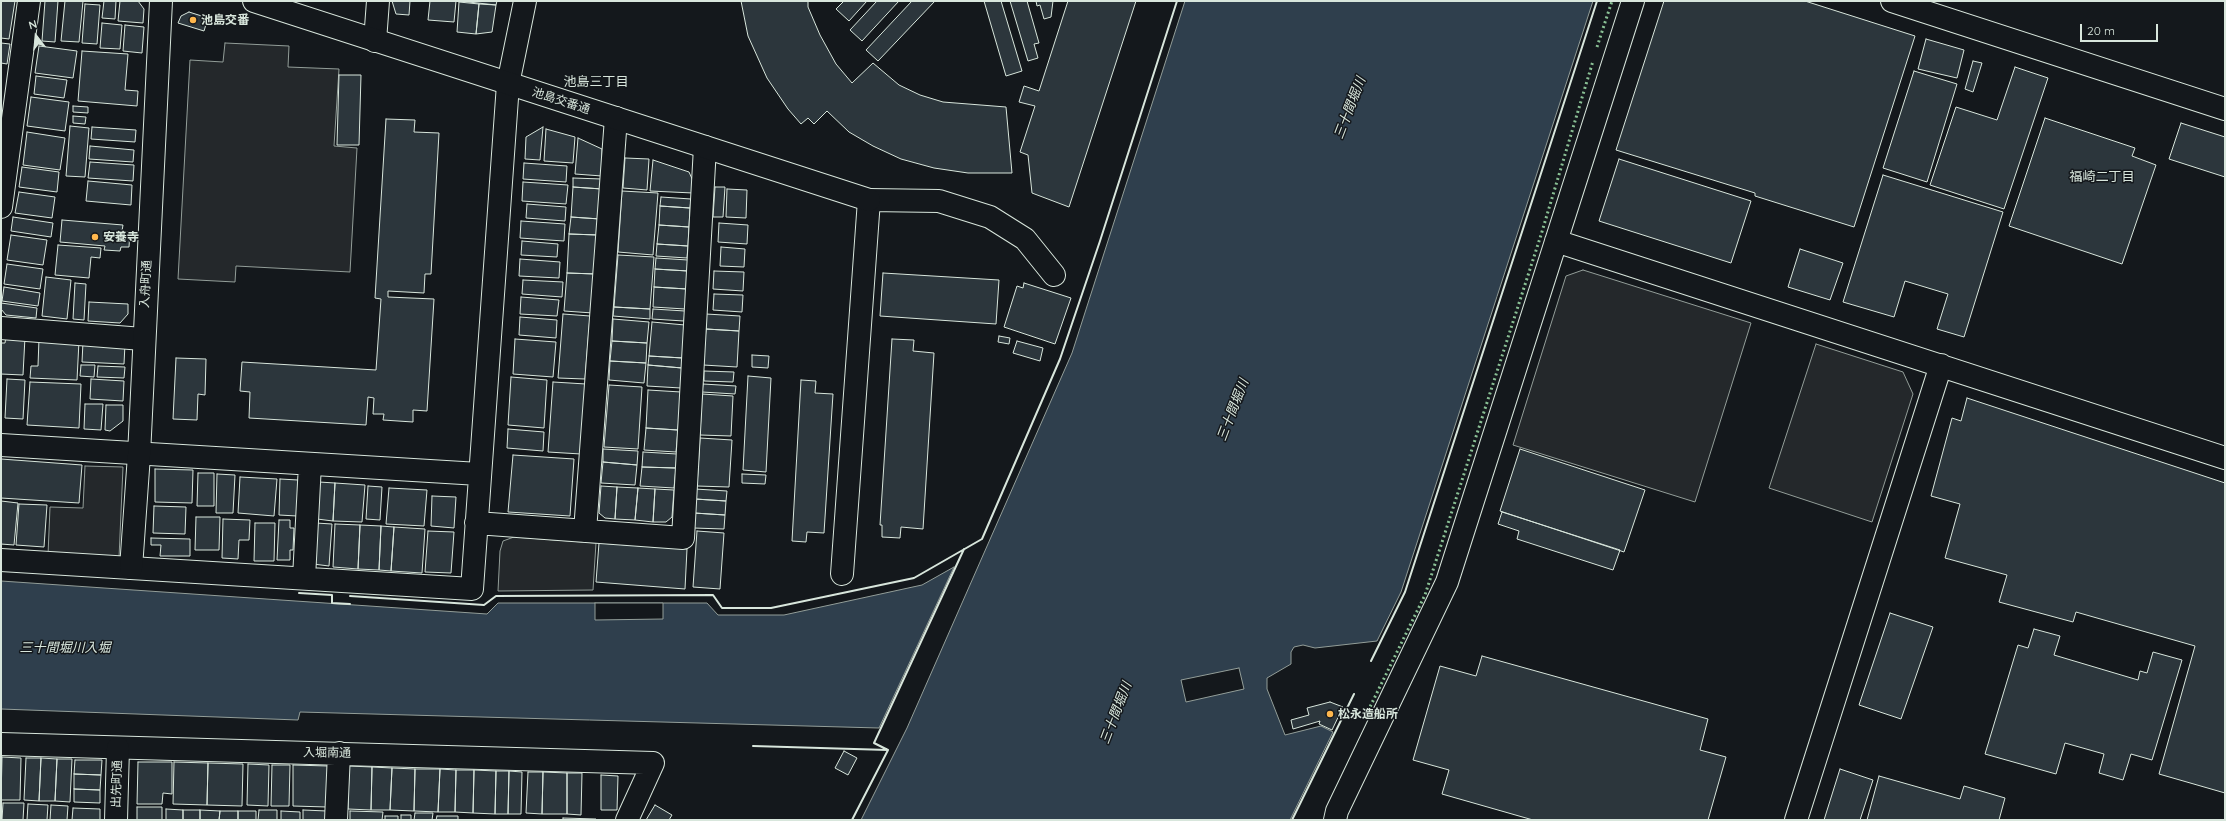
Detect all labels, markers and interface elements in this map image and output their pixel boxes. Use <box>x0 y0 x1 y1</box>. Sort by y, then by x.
place label: 池島交番 <box>201 13 249 27</box>
marker: 池島交番 <box>188 15 198 25</box>
north arrow <box>16 16 56 56</box>
scale bar <box>2082 16 2160 42</box>
text: N <box>27 17 39 32</box>
text: 20 m <box>2087 23 2115 38</box>
district label: 池島三丁目 <box>564 74 628 90</box>
water label: 三十間堀川 <box>1331 75 1369 141</box>
street label: 池島交番通 <box>530 85 592 117</box>
district label: 福崎二丁目 <box>2070 169 2134 185</box>
place label: 安養寺 <box>103 230 139 244</box>
marker: 安養寺 <box>90 232 100 242</box>
street label: 入舟町通 <box>138 260 154 308</box>
water label: 三十間堀川 <box>1214 377 1252 443</box>
water label: 三十間堀川入堀 <box>20 640 110 656</box>
water label: 三十間堀川 <box>1097 680 1135 746</box>
place label: 松永造船所 <box>1338 707 1398 721</box>
marker: 松永造船所 <box>1325 709 1335 719</box>
street label: 入堀南通 <box>303 745 351 761</box>
street label: 出先町通 <box>109 760 125 808</box>

